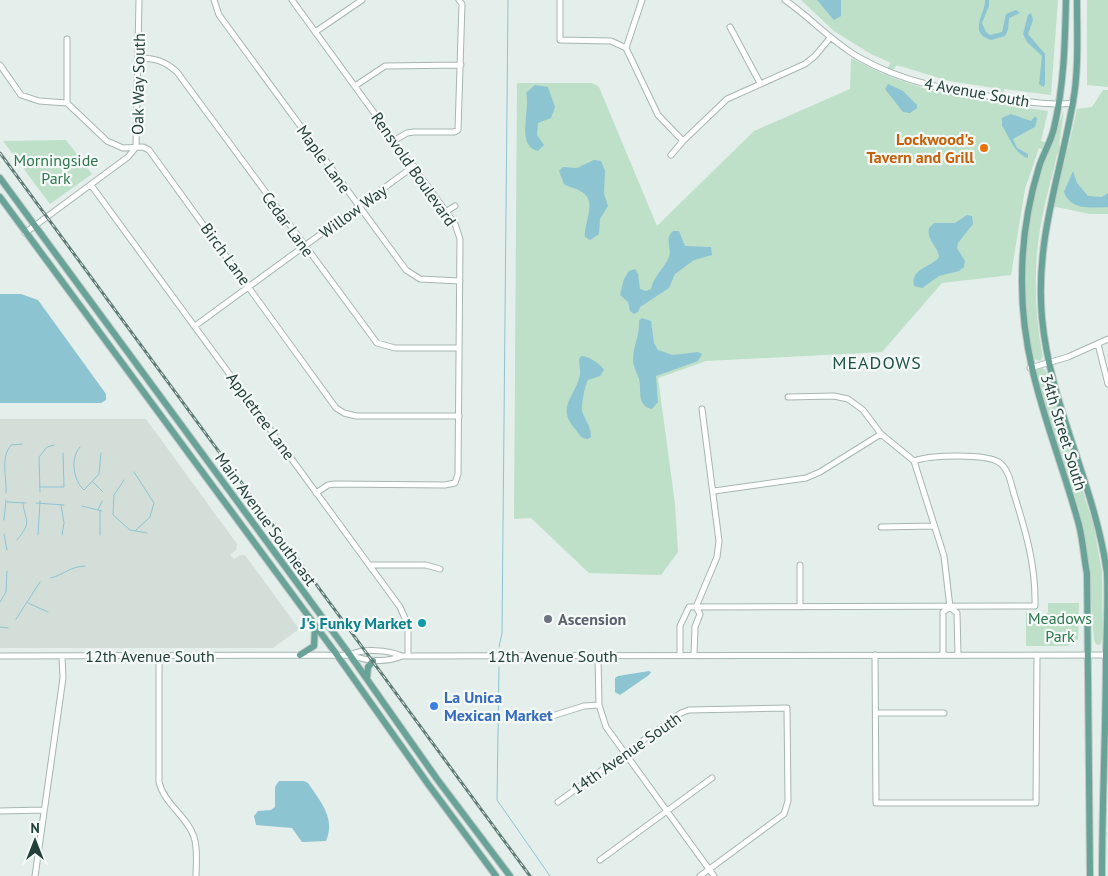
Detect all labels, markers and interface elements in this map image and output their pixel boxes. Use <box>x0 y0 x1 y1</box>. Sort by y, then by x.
street label: Oak Way South <box>127 33 149 135</box>
street label: 4 Avenue South <box>923 73 1031 111</box>
street label: Rensvold Boulevard <box>367 108 461 230</box>
street label: Maple Lane <box>293 121 355 197</box>
place label: Lockwood's Tavern and Grill <box>866 129 974 167</box>
marker: Lockwood's Tavern and Grill <box>978 142 990 154</box>
park label: Morningside Park <box>14 150 98 188</box>
street label: Willow Way <box>315 179 391 242</box>
street label: Cedar Lane <box>258 187 318 261</box>
street label: Birch Lane <box>197 219 255 289</box>
district label: MEADOWS <box>832 351 922 374</box>
street label: Appletree Lane <box>223 368 299 464</box>
street label: 34th Street South <box>1037 371 1091 493</box>
street label: Main Avenue Southeast <box>211 449 321 590</box>
park label: Meadows Park <box>1028 608 1092 646</box>
place label: Ascension <box>558 609 626 629</box>
place label: J's Funky Market <box>300 613 412 633</box>
marker: Ascension <box>542 613 554 625</box>
marker: J's Funky Market <box>416 617 428 629</box>
street label: 12th Avenue South <box>85 646 215 666</box>
street label: 12th Avenue South <box>488 646 618 666</box>
place label: La Unica Mexican Market <box>444 687 553 725</box>
marker: La Unica Mexican Market <box>428 700 440 712</box>
street label: 14th Avenue South <box>567 708 685 798</box>
north arrow <box>10 816 60 866</box>
text: N <box>30 819 40 837</box>

